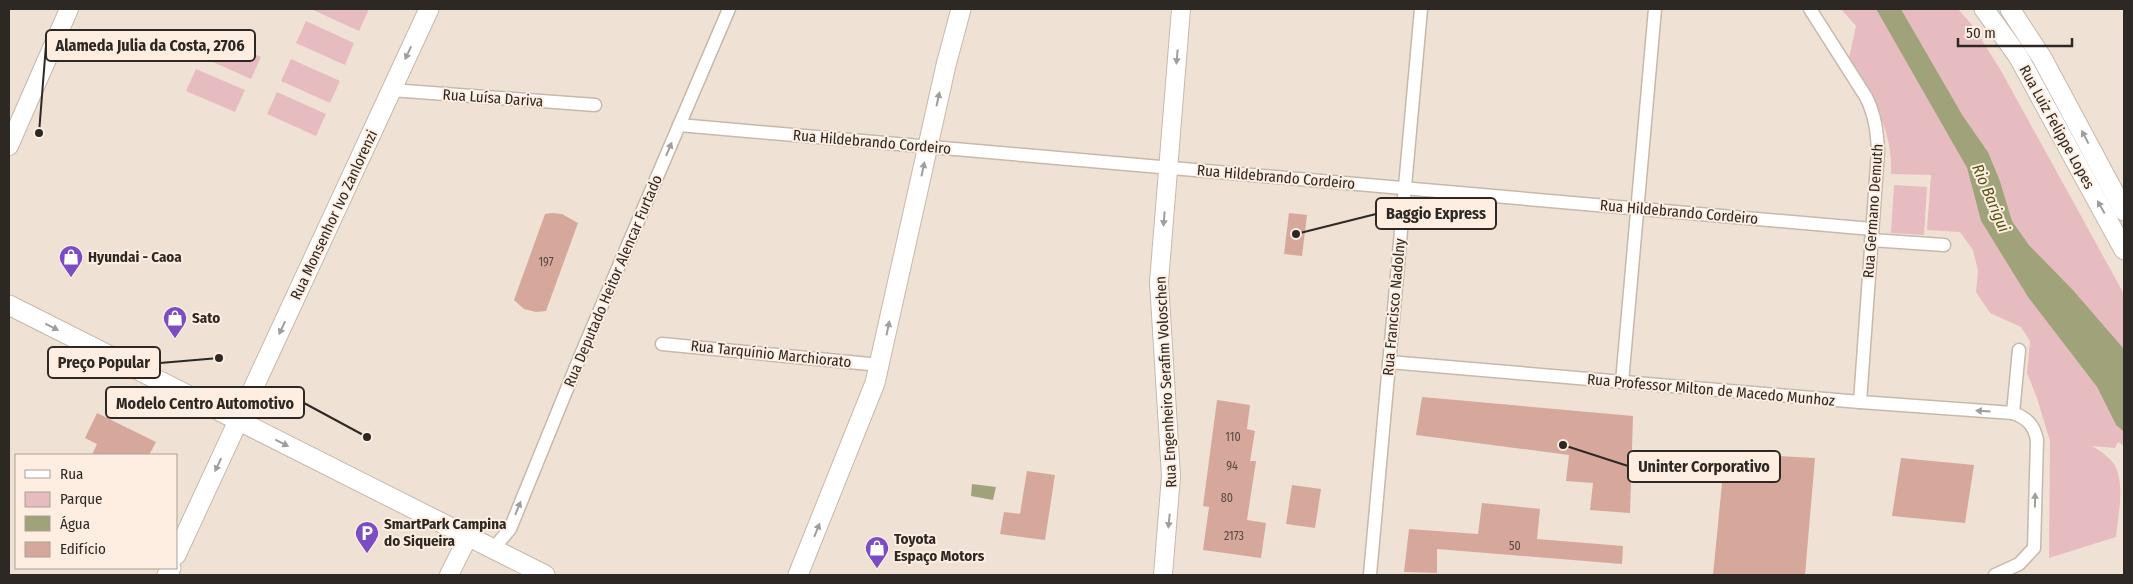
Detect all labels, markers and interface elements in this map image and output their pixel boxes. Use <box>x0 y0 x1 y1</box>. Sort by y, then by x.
scale bar <box>1958 15 2072 47</box>
text: 50 m <box>1966 24 1996 42</box>
callout: Alameda Julia da Costa, 2706 <box>46 30 255 61</box>
text: Alameda Julia da Costa, 2706 <box>54 36 245 55</box>
one-way arrow <box>404 46 412 60</box>
one-way arrow <box>1173 50 1181 66</box>
street label: Rua Luiz Felippe Lopes <box>2016 62 2098 192</box>
street label: Rua Luísa Dariva <box>442 86 544 110</box>
one-way arrow <box>935 91 943 107</box>
street label: Rua Hildebrando Cordeiro <box>792 126 952 158</box>
street label: Rua Monsenhor Ivo Zanlorenzi <box>287 127 381 303</box>
one-way arrow <box>2081 130 2089 145</box>
one-way arrow <box>666 142 674 156</box>
street label: Rua Germano Demuth <box>1859 143 1887 279</box>
street label: Rua Hildebrando Cordeiro <box>1196 161 1356 193</box>
water label: Rio Barigui <box>1968 161 2014 235</box>
one-way arrow <box>919 162 927 177</box>
street label: Rua Deputado Heitor Alencar Furtado <box>560 172 666 390</box>
street label: Rua Hildebrando Cordeiro <box>1599 196 1759 228</box>
callout: Baggio Express <box>1376 198 1496 229</box>
one-way arrow <box>2097 200 2105 215</box>
text: Baggio Express <box>1386 204 1486 223</box>
one-way arrow <box>1159 212 1167 228</box>
street label: Rua Francisco Nadolny <box>1379 237 1409 377</box>
shop icon: Hyundai - Caoa <box>58 244 84 278</box>
place label: Hyundai - Caoa <box>88 248 182 266</box>
house number: 197 <box>538 255 554 269</box>
street label: Rua Engenheiro Serafim Voloschen <box>1151 276 1181 488</box>
shop icon: Sato <box>162 305 188 339</box>
place label: Sato <box>192 309 220 327</box>
one-way arrow <box>884 320 892 335</box>
one-way arrow <box>277 321 285 335</box>
one-way arrow <box>45 323 59 331</box>
street label: Rua Tarquínio Marchiorato <box>690 337 852 371</box>
callout: Preço Popular <box>48 347 160 378</box>
text: Preço Popular <box>58 353 150 373</box>
street label: Rua Professor Milton de Macedo Munhoz <box>1586 370 1836 410</box>
callout: Modelo Centro Automotivo <box>106 387 304 418</box>
text: Modelo Centro Automotivo <box>116 394 294 413</box>
one-way arrow <box>1975 407 1991 415</box>
house number: 110 <box>1225 430 1241 444</box>
one-way arrow <box>275 439 289 447</box>
callout: Uninter Corporativo <box>1628 451 1780 482</box>
legend <box>15 454 178 569</box>
text: Uninter Corporativo <box>1638 457 1770 476</box>
one-way arrow <box>213 458 221 472</box>
house number: 94 <box>1226 459 1238 473</box>
text: Rua <box>60 465 83 483</box>
text: Parque <box>60 490 103 508</box>
house number: 80 <box>1221 491 1233 505</box>
one-way arrow <box>2032 491 2040 507</box>
one-way arrow <box>515 501 523 515</box>
one-way arrow <box>1164 513 1172 529</box>
text: Água <box>60 515 90 533</box>
place label: SmartPark Campina do Siqueira <box>384 515 507 550</box>
parking icon: SmartPark Campina do Siqueira <box>354 520 380 554</box>
one-way arrow <box>813 523 821 537</box>
house number: 2173 <box>1224 529 1244 543</box>
place label: Toyota Espaço Motors <box>894 530 985 566</box>
shop icon: Toyota Espaço Motors <box>864 535 890 569</box>
house number: 50 <box>1509 539 1521 553</box>
text: Edifício <box>60 540 106 558</box>

